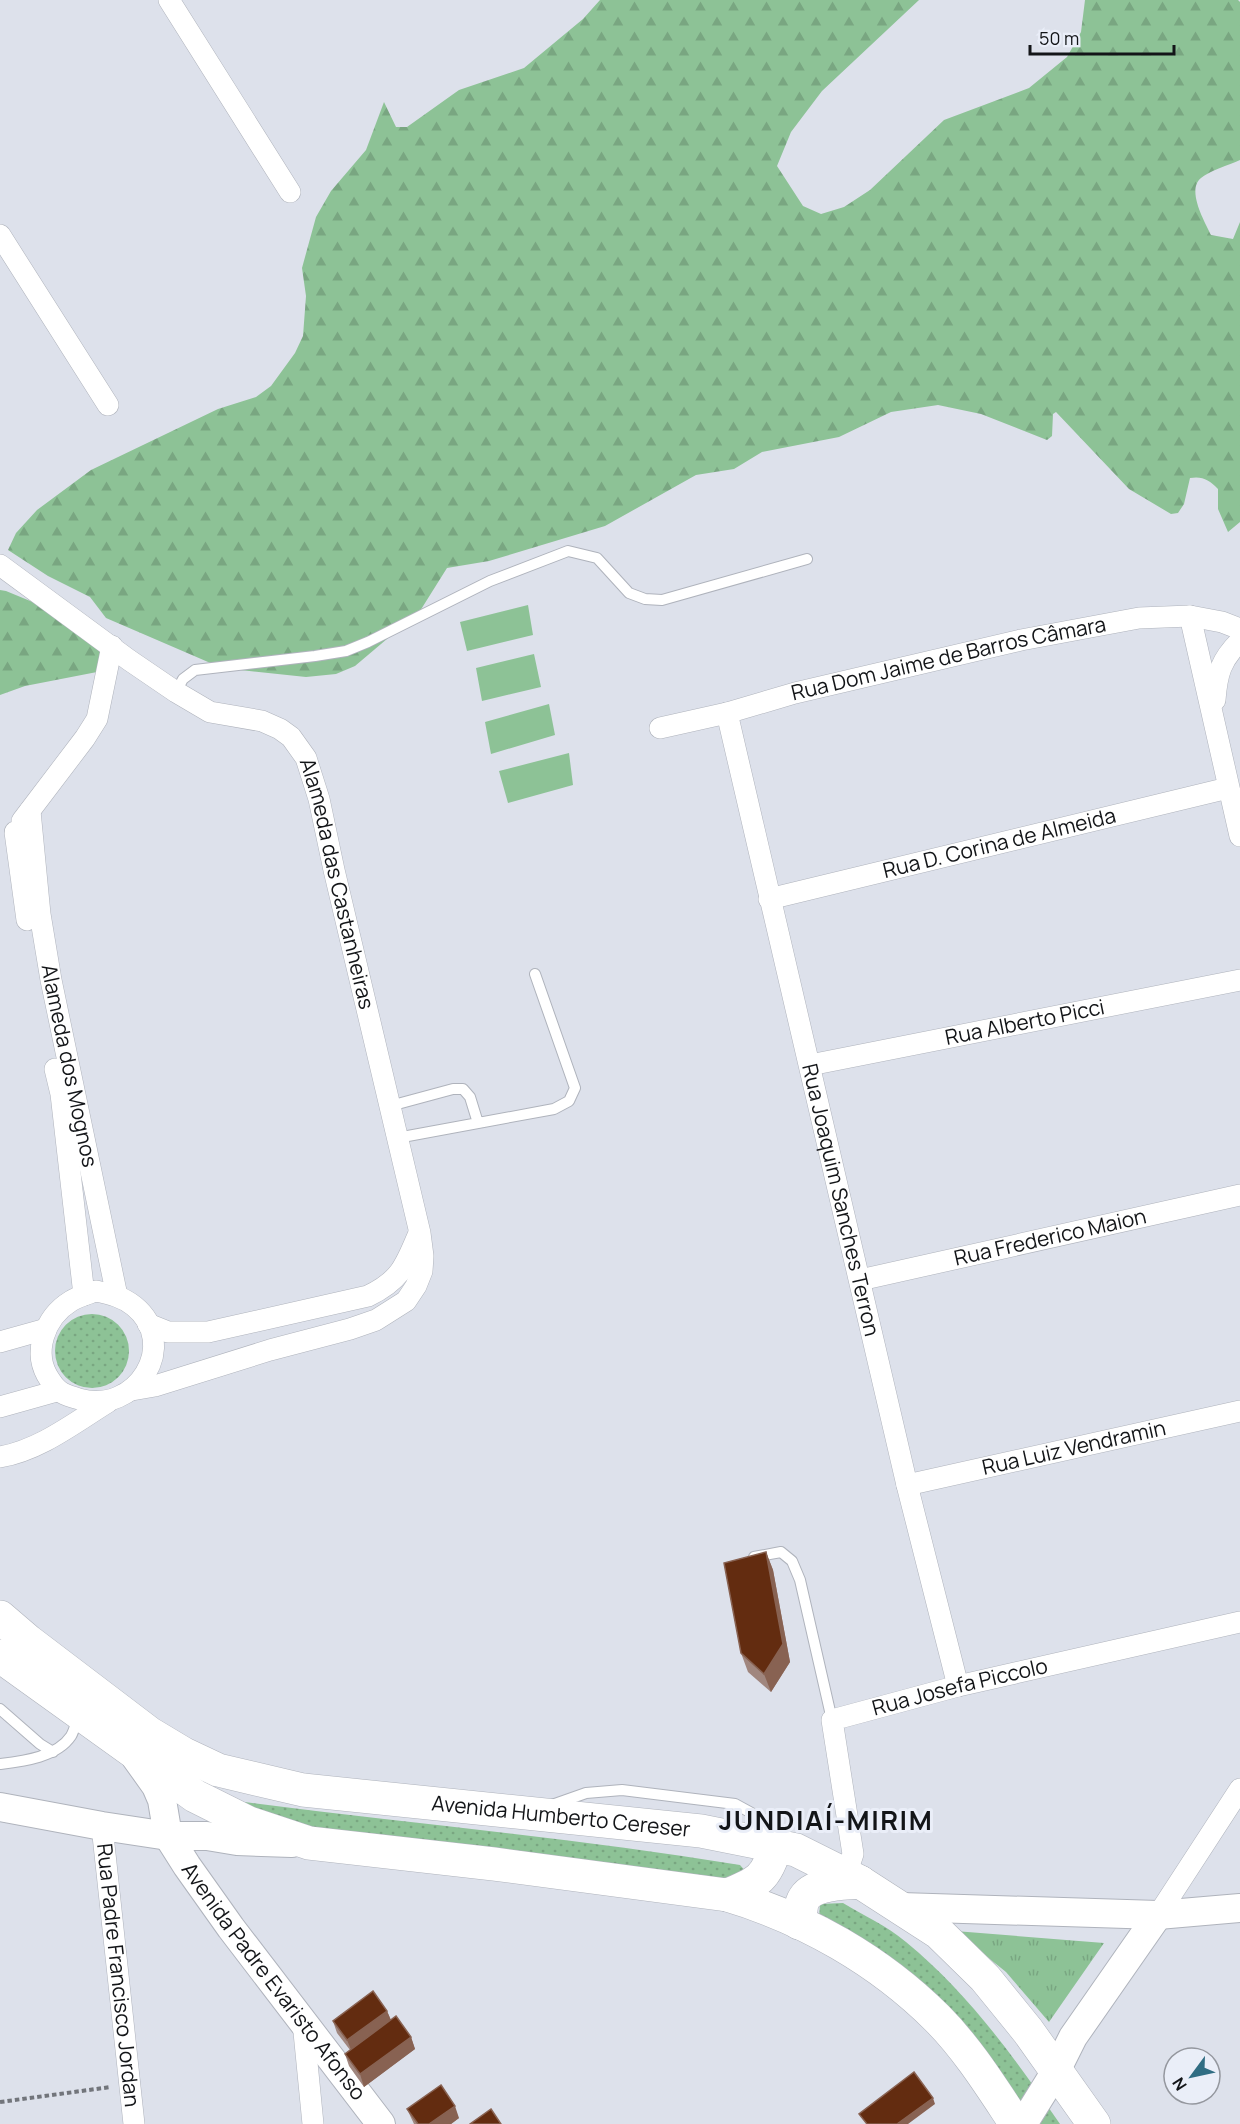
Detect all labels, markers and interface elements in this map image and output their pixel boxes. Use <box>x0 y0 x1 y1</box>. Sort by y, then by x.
scale bar <box>1030 18 1174 56</box>
text: 50 m <box>1039 26 1079 50</box>
street label: Rua Dom Jaime de Barros Câmara <box>788 609 1108 706</box>
street label: Alameda das Castanheiras <box>294 754 382 1012</box>
street label: Rua D. Corina de Almeida <box>880 801 1118 884</box>
street label: Alameda dos Mognos <box>36 962 105 1170</box>
street label: Rua Alberto Picci <box>943 992 1107 1051</box>
street label: Rua Joaquim Sanches Terron <box>796 1061 887 1339</box>
street label: Rua Frederico Maion <box>951 1201 1149 1272</box>
street label: Rua Luiz Vendramin <box>979 1413 1168 1481</box>
street label: Rua Josefa Piccolo <box>869 1651 1050 1722</box>
street label: Avenida Humberto Cereser <box>430 1788 692 1843</box>
district label: JUNDIAÍ-MIRIM <box>719 1801 933 1838</box>
street label: Rua Padre Francisco Jordan <box>91 1842 147 2108</box>
street label: Avenida Padre Evaristo Afonso <box>176 1857 373 2106</box>
north arrow <box>1162 2046 1222 2106</box>
text: N <box>1167 2073 1192 2095</box>

